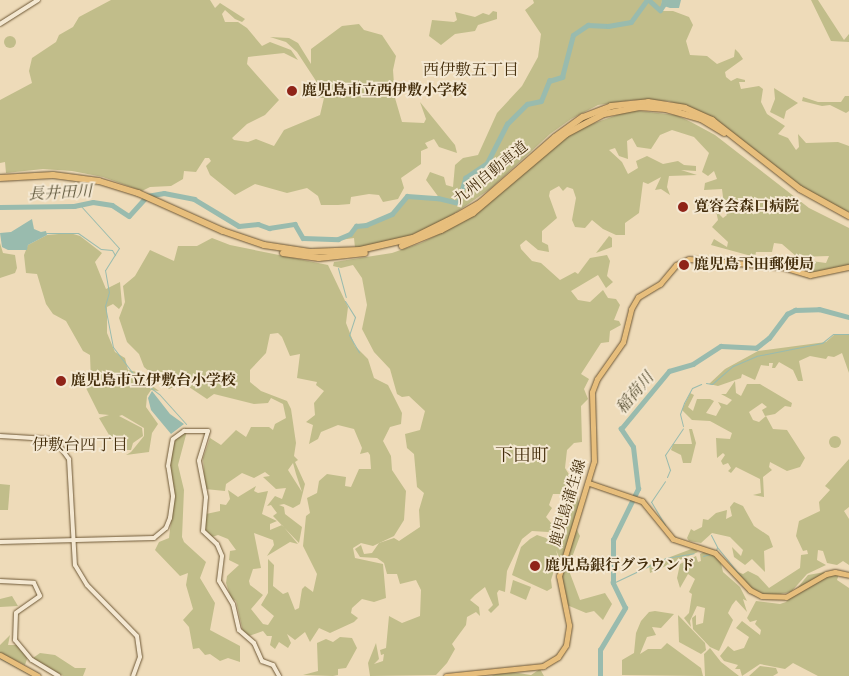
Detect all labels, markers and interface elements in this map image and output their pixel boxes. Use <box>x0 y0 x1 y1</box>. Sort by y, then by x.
district label: 西伊敷五丁目 <box>423 60 519 80</box>
place label: 鹿児島市立西伊敷小学校 <box>302 82 467 100</box>
marker: 鹿児島市立西伊敷小学校 <box>286 85 298 97</box>
street label: 九州自動車道 <box>450 138 532 208</box>
water label: 長井田川 <box>28 182 92 204</box>
place label: 寛容会森口病院 <box>694 198 799 216</box>
marker: 寛容会森口病院 <box>676 200 690 214</box>
place label: 鹿児島下田郵便局 <box>694 256 814 274</box>
marker: 鹿児島下田郵便局 <box>678 259 690 271</box>
water label: 稲荷川 <box>612 368 658 418</box>
place label: 鹿児島市立伊敷台小学校 <box>71 372 236 390</box>
marker: 鹿児島市立伊敷台小学校 <box>55 375 67 387</box>
district label: 伊敷台四丁目 <box>32 435 128 455</box>
district label: 下田町 <box>495 445 549 467</box>
street label: 鹿児島蒲生線 <box>546 457 590 549</box>
place label: 鹿児島銀行グラウンド <box>545 557 695 575</box>
marker: 鹿児島銀行グラウンド <box>529 560 541 572</box>

